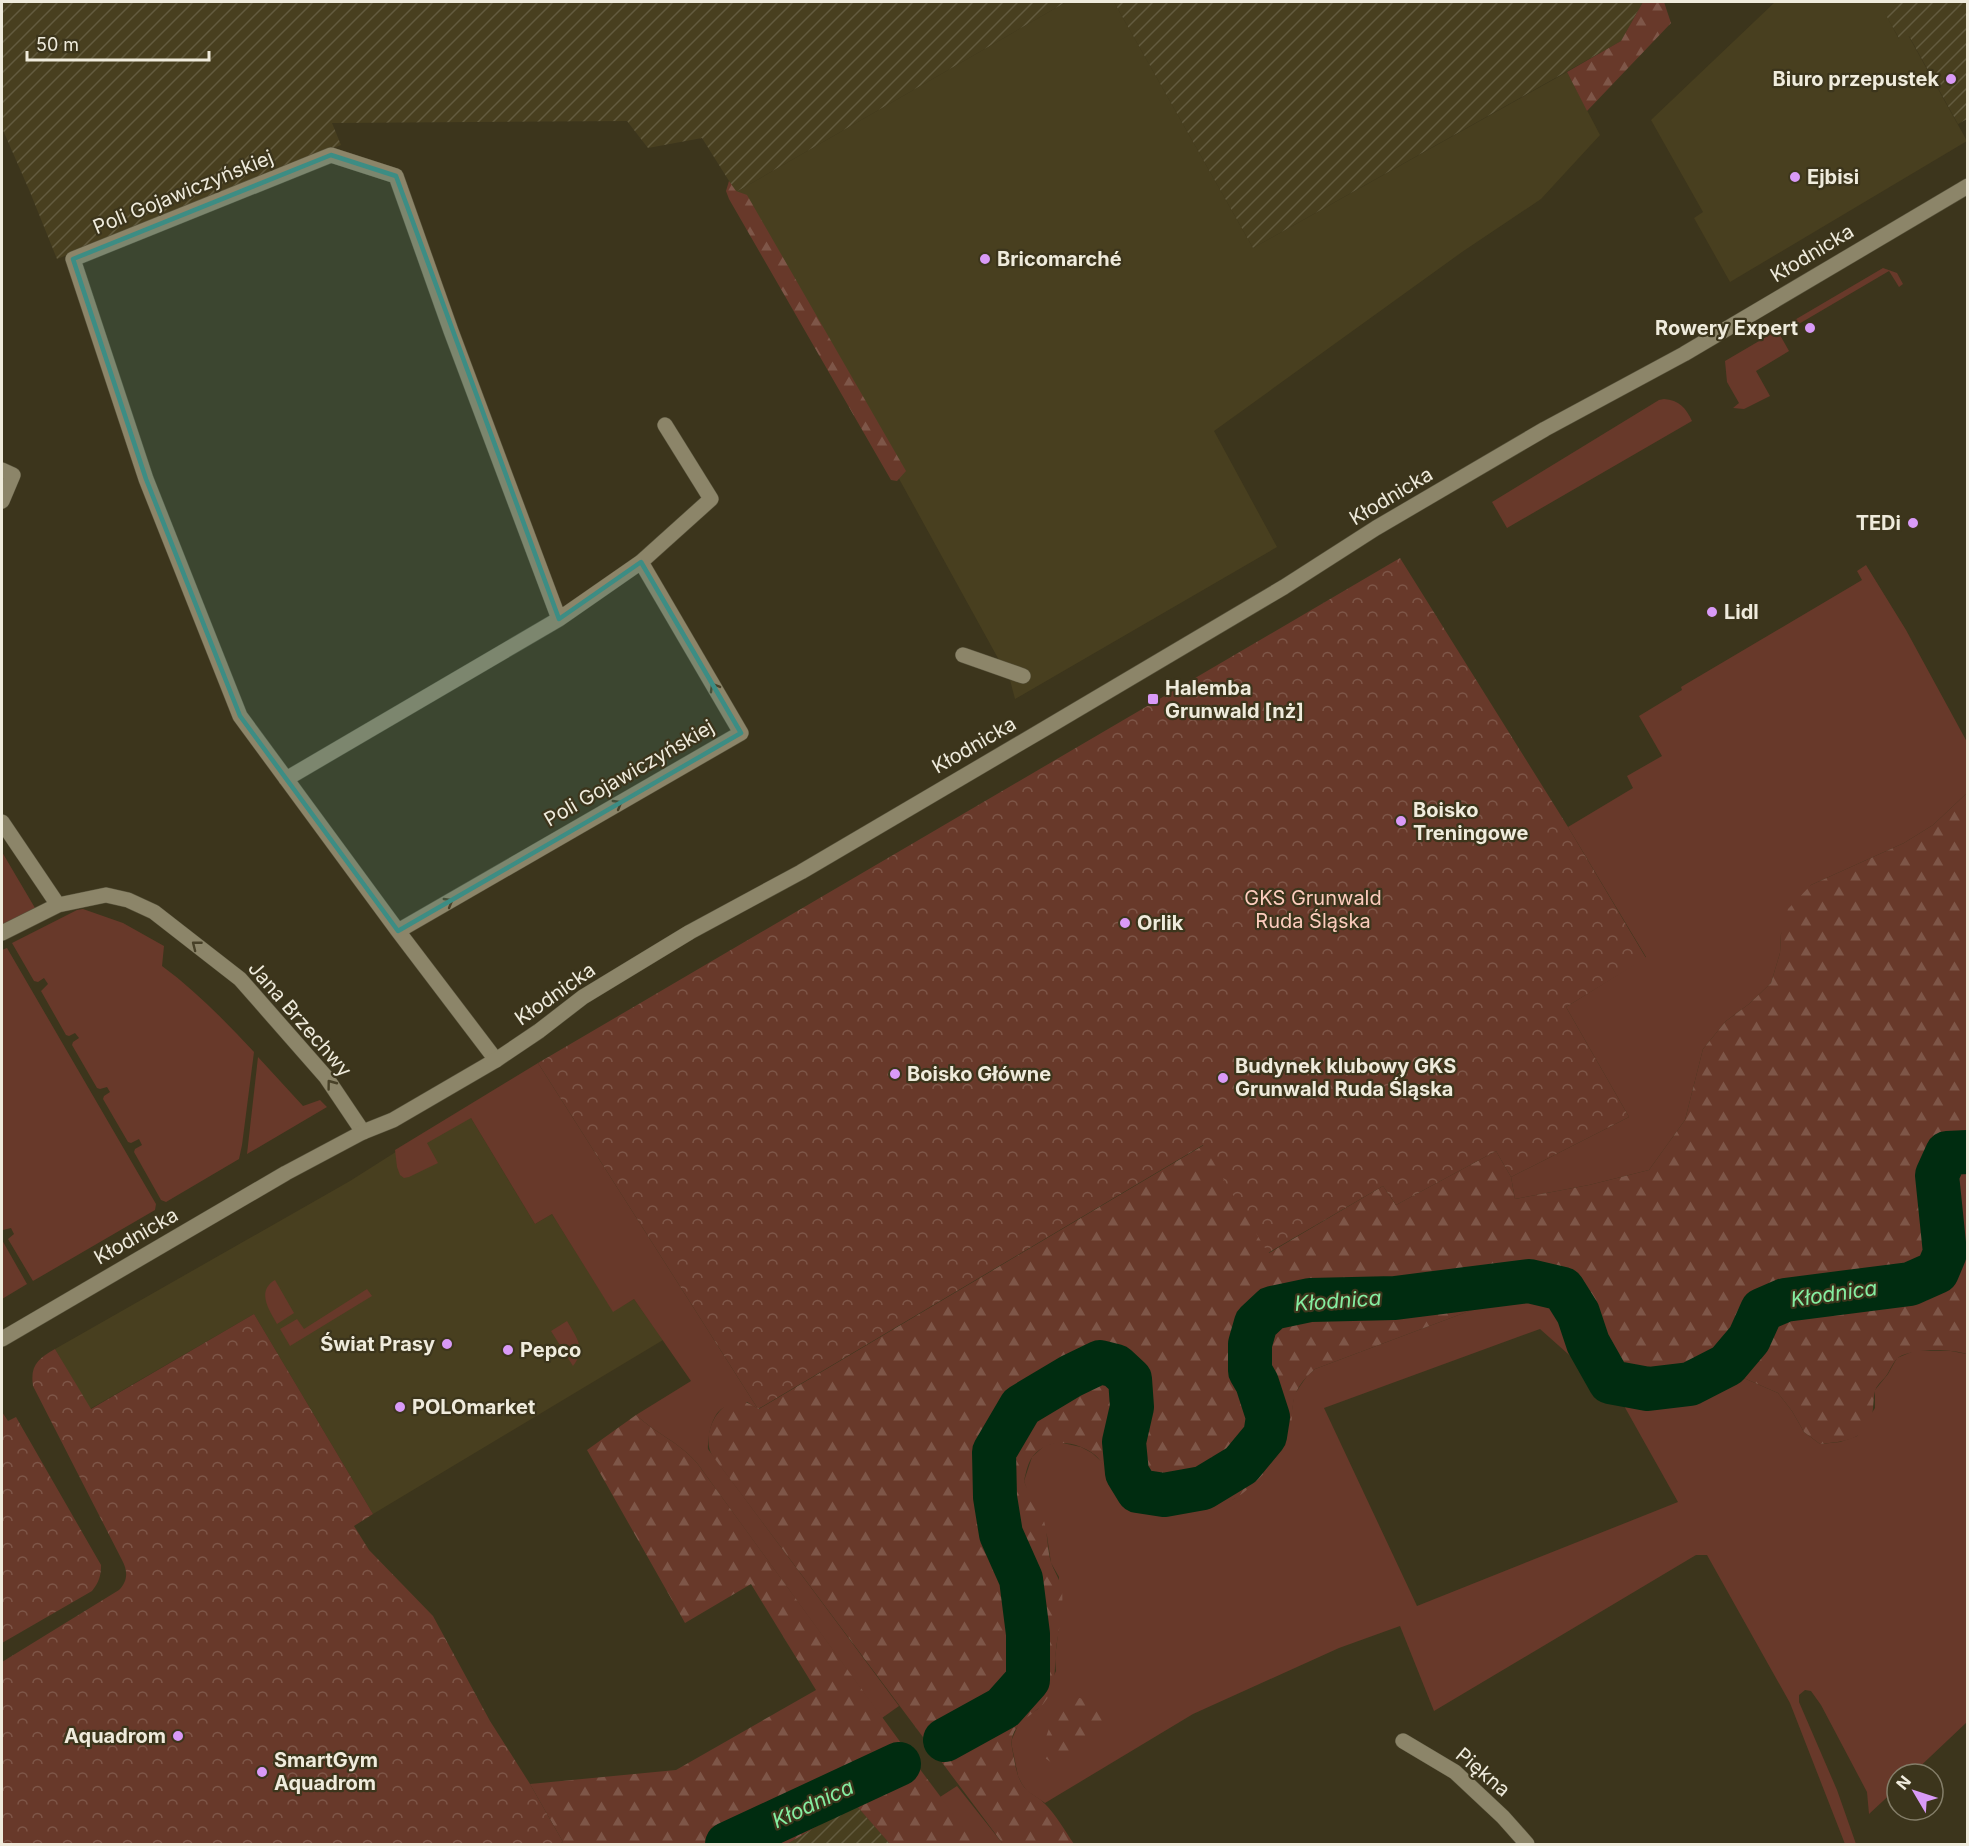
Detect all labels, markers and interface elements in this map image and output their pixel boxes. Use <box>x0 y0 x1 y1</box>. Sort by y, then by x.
scale bar <box>27 24 208 62</box>
text: 50 m <box>36 34 79 55</box>
place label: Biuro przepustek <box>1773 67 1939 91</box>
marker: Biuro przepustek <box>1944 72 1958 86</box>
street label: Poli Gojawiczyńskiej <box>89 145 277 239</box>
place label: Ejbisi <box>1807 165 1859 189</box>
marker: Ejbisi <box>1788 170 1802 184</box>
street label: Kłodnicka <box>1766 219 1858 287</box>
place label: Bricomarché <box>997 247 1122 271</box>
marker: Bricomarché <box>978 252 992 266</box>
place label: Rowery Expert <box>1655 316 1798 340</box>
marker: Rowery Expert <box>1803 321 1817 335</box>
street label: Kłodnicka <box>1345 462 1437 530</box>
place label: TEDi <box>1856 511 1901 535</box>
marker: TEDi <box>1906 516 1920 530</box>
place label: Lidl <box>1724 600 1759 624</box>
marker: Lidl <box>1705 605 1719 619</box>
place label: Halemba Grunwald [nż] <box>1165 676 1304 723</box>
one-way arrow <box>710 683 721 693</box>
marker: Halemba Grunwald [nż] <box>1146 692 1160 706</box>
street label: Kłodnicka <box>928 711 1020 779</box>
street label: Poli Gojawiczyńskiej <box>540 715 718 831</box>
place label: Boisko Treningowe <box>1413 798 1528 845</box>
one-way arrow <box>612 800 622 811</box>
marker: Boisko Treningowe <box>1394 814 1408 828</box>
park label: GKS Grunwald Ruda Śląska <box>1244 886 1382 933</box>
one-way arrow <box>443 898 453 909</box>
place label: Orlik <box>1137 911 1184 935</box>
marker: Orlik <box>1118 916 1132 930</box>
one-way arrow <box>191 941 202 952</box>
street label: Jana Brzechwy <box>243 956 357 1082</box>
street label: Kłodnicka <box>510 958 600 1030</box>
place label: Budynek klubowy GKS Grunwald Ruda Śląska <box>1235 1054 1456 1101</box>
place label: Boisko Główne <box>907 1062 1051 1086</box>
marker: Boisko Główne <box>888 1067 902 1081</box>
marker: Budynek klubowy GKS Grunwald Ruda Śląska <box>1216 1071 1230 1085</box>
one-way arrow <box>327 1079 338 1090</box>
street label: Kłodnicka <box>90 1202 182 1270</box>
water label: Kłodnica <box>1789 1275 1879 1312</box>
water label: Kłodnica <box>1294 1285 1382 1316</box>
place label: Świat Prasy <box>320 1331 435 1356</box>
marker: Świat Prasy <box>440 1337 454 1351</box>
place label: Pepco <box>520 1338 581 1362</box>
marker: Pepco <box>501 1343 515 1357</box>
place label: POLOmarket <box>412 1395 535 1419</box>
marker: POLOmarket <box>393 1400 407 1414</box>
place label: Aquadrom <box>64 1724 166 1748</box>
marker: Aquadrom <box>171 1729 185 1743</box>
street label: Piękna <box>1451 1742 1515 1802</box>
place label: SmartGym Aquadrom <box>274 1748 378 1795</box>
north arrow <box>1885 1762 1945 1822</box>
marker: SmartGym Aquadrom <box>255 1765 269 1779</box>
text: N <box>1892 1772 1915 1794</box>
water label: Kłodnica <box>768 1774 858 1833</box>

